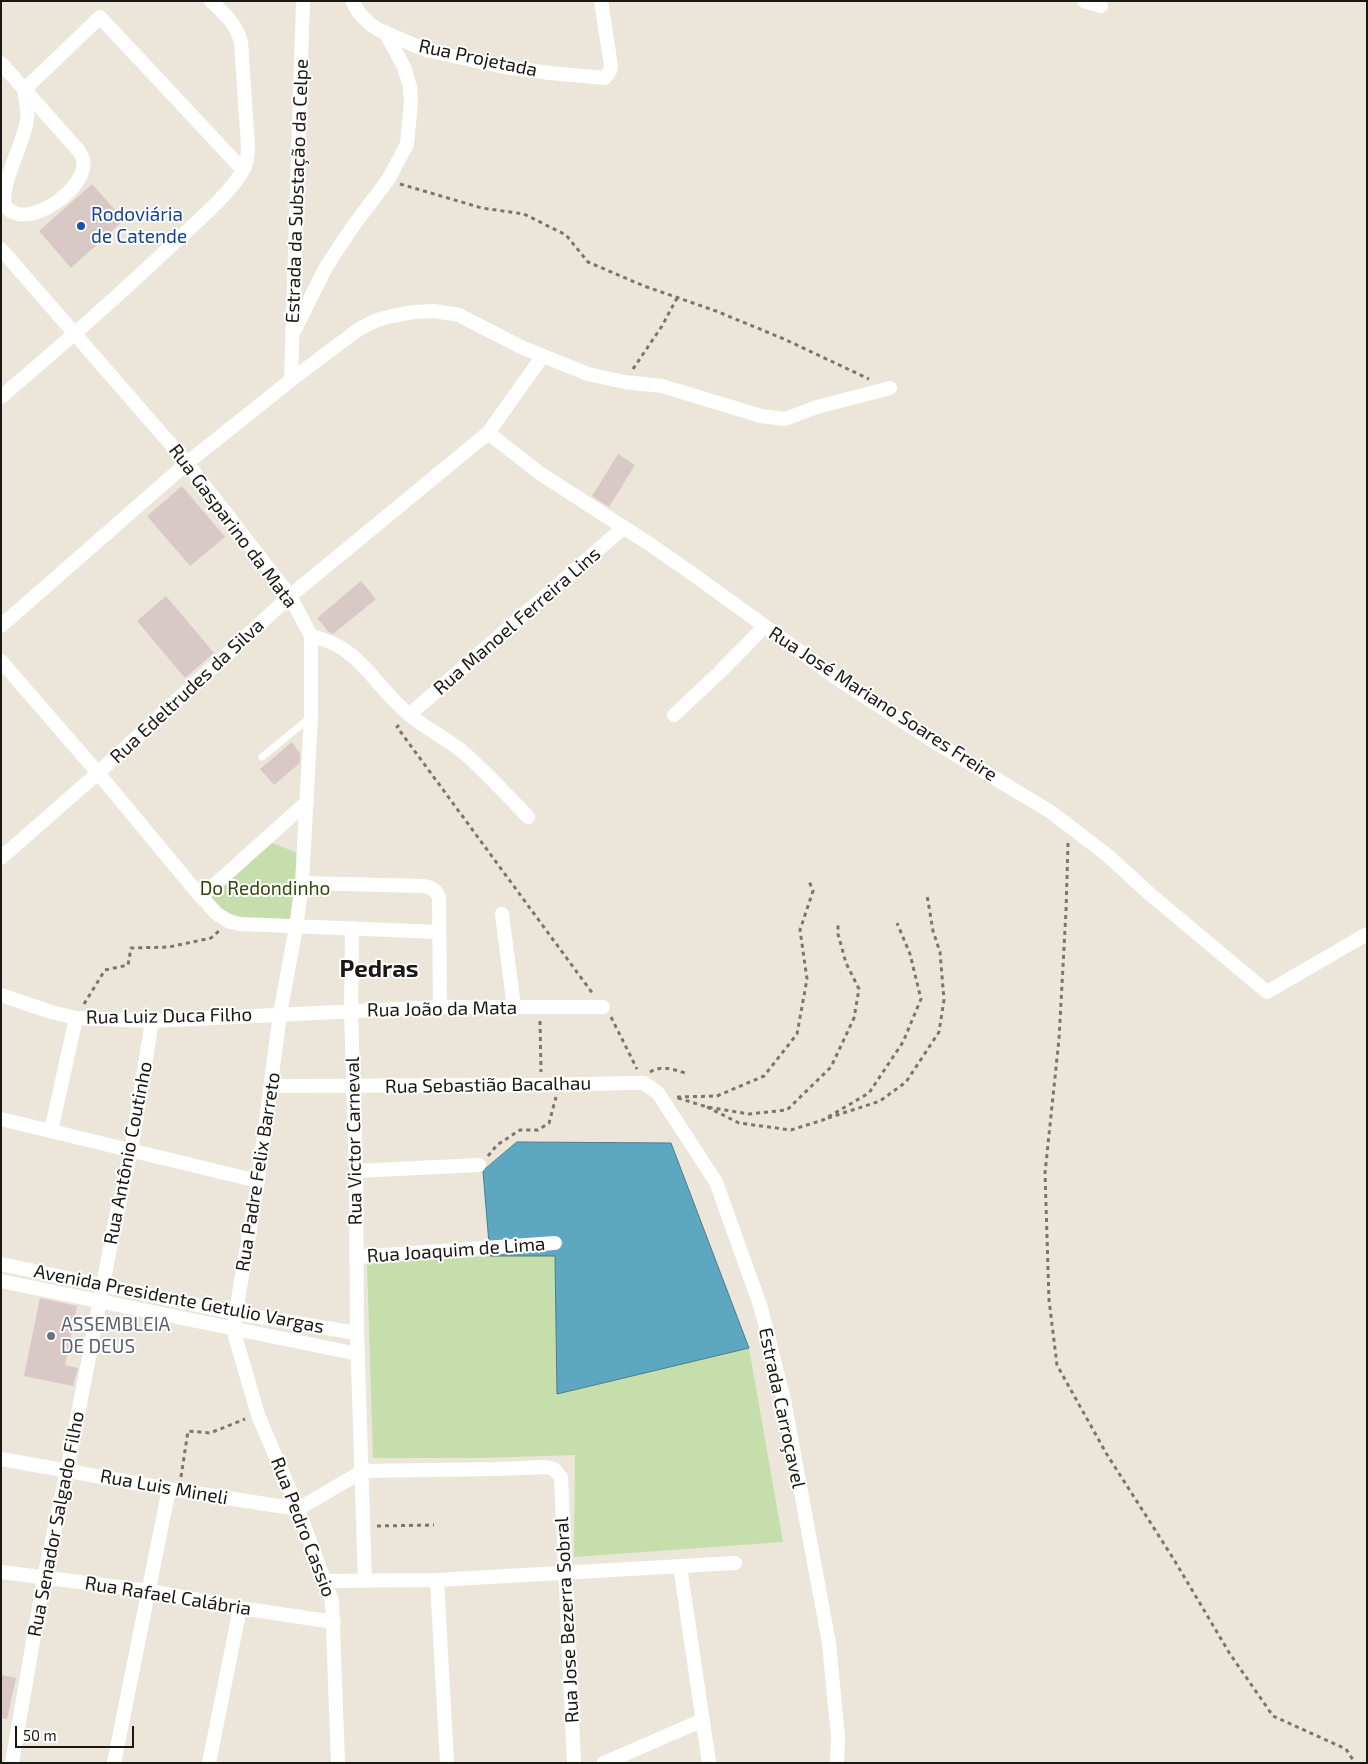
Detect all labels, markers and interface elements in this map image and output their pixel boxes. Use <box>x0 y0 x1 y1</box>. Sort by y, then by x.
street label: Rua Projetada <box>417 34 539 82</box>
street label: Estrada da Substação da Celpe <box>281 58 313 324</box>
place label: Rodoviária de Catende <box>91 204 187 248</box>
marker: Rodoviária de Catende <box>75 220 87 232</box>
street label: Rua Gasparino da Mata <box>164 440 302 612</box>
street label: Rua Manoel Ferreira Lins <box>429 542 605 700</box>
street label: Rua Edeltrudes da Silva <box>105 614 269 768</box>
street label: Rua José Mariano Soares Freire <box>765 622 1001 786</box>
park label: Do Redondinho <box>200 878 330 900</box>
district label: Pedras <box>339 955 419 983</box>
street label: Rua João da Mata <box>367 996 517 1022</box>
street label: Rua Luiz Duca Filho <box>86 1003 252 1029</box>
street label: Rua Victor Carneval <box>341 1056 367 1226</box>
street label: Rua Antônio Coutinho <box>99 1059 157 1247</box>
street label: Rua Padre Felix Barreto <box>231 1071 285 1273</box>
street label: Rua Sebastião Bacalhau <box>385 1072 591 1098</box>
street label: Rua Joaquim de Lima <box>366 1232 546 1268</box>
street label: Avenida Presidente Getulio Vargas <box>32 1260 326 1338</box>
place label: ASSEMBLEIA DE DEUS <box>61 1314 170 1358</box>
street label: Estrada Carroçavel <box>754 1326 810 1490</box>
marker: ASSEMBLEIA DE DEUS <box>45 1330 57 1342</box>
street label: Rua Senador Salgado Filho <box>23 1409 89 1639</box>
street label: Rua Pedro Cassio <box>266 1454 340 1600</box>
street label: Rua Luis Mineli <box>98 1465 230 1509</box>
street label: Rua Jose Bezerra Sobral <box>550 1516 584 1724</box>
street label: Rua Rafael Calábria <box>83 1572 253 1620</box>
scale bar <box>18 1716 136 1748</box>
text: 50 m <box>23 1726 57 1744</box>

